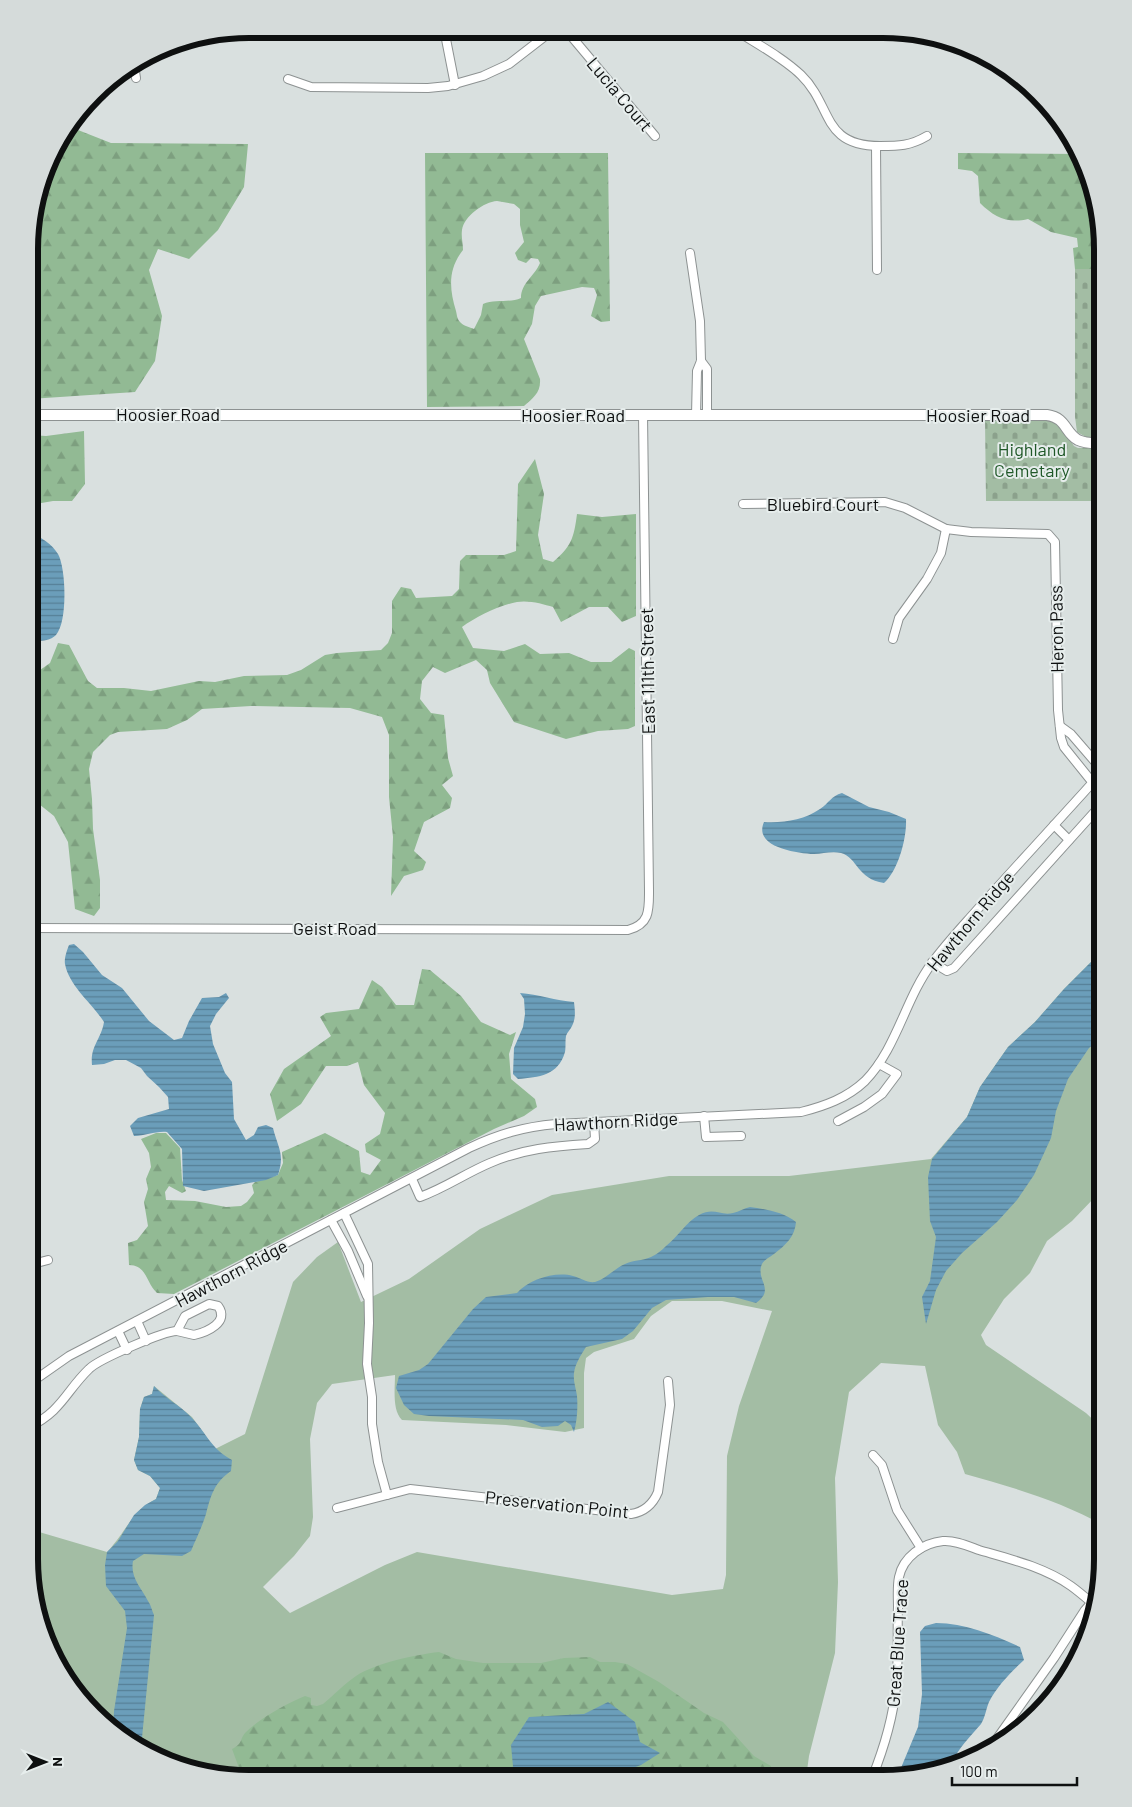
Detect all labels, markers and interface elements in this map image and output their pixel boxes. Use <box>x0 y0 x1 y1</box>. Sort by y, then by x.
street label: Lucia Court <box>583 52 657 136</box>
street label: Hoosier Road <box>116 403 220 425</box>
street label: Hoosier Road <box>521 404 625 426</box>
street label: Hoosier Road <box>926 404 1030 426</box>
park label: Highland Cemetary <box>994 438 1070 481</box>
street label: Bluebird Court <box>767 493 879 515</box>
street label: Heron Pass <box>1044 585 1068 673</box>
street label: East 111th Street <box>635 607 659 735</box>
street label: Hawthorn Ridge <box>922 866 1018 976</box>
street label: Geist Road <box>293 917 377 939</box>
street label: Hawthorn Ridge <box>553 1107 679 1135</box>
street label: Hawthorn Ridge <box>171 1234 291 1312</box>
street label: Preservation Point <box>484 1486 630 1522</box>
street label: Great Blue Trace <box>882 1578 912 1708</box>
north arrow <box>20 1737 70 1787</box>
scale bar <box>952 1754 1077 1786</box>
text: N <box>50 1757 67 1767</box>
text: 100 m <box>960 1762 998 1780</box>

